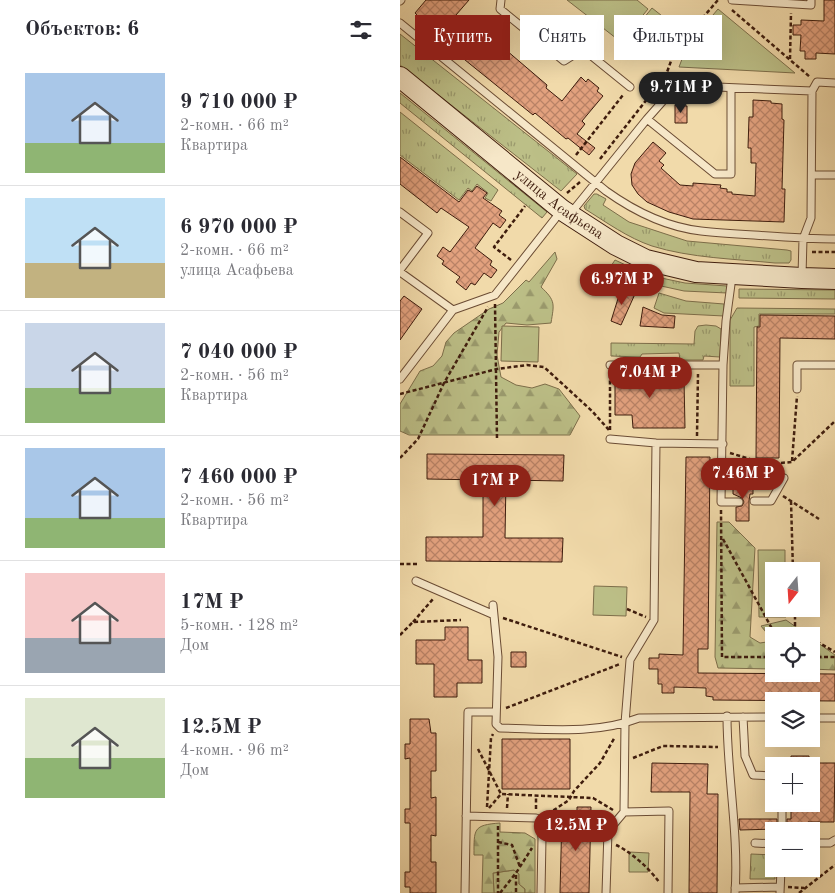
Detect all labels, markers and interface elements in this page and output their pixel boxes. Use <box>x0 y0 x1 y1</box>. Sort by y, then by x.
chip: Купить <box>415 15 510 60</box>
chip: Снять <box>520 15 604 60</box>
chip: Фильтры <box>614 15 722 60</box>
icon: filters <box>347 16 375 44</box>
text: Объектов: 6 <box>25 19 139 40</box>
pin: 9.71M ₽ <box>635 72 727 114</box>
text: 9.71M ₽ <box>650 80 712 96</box>
text: 9 710 000 ₽ <box>180 92 298 113</box>
icon: home <box>65 93 125 153</box>
text: 2-комн. · 66 m² <box>180 118 289 134</box>
text: Квартира <box>180 138 248 154</box>
street label: улица Асафьева <box>512 167 607 243</box>
text: 6 970 000 ₽ <box>180 217 298 238</box>
icon: home <box>65 218 125 278</box>
text: 2-комн. · 66 m² <box>180 243 289 259</box>
text: улица Асафьева <box>180 263 294 279</box>
pin: 6.97M ₽ <box>576 264 668 306</box>
text: 6.97M ₽ <box>591 272 653 288</box>
text: 7 040 000 ₽ <box>180 342 298 363</box>
icon: home <box>65 343 125 403</box>
pin: 7.04M ₽ <box>604 356 696 399</box>
text: 7.04M ₽ <box>619 365 681 381</box>
text: 2-комн. · 56 m² <box>180 368 289 384</box>
text: Квартира <box>180 388 248 404</box>
pin: 7.46M ₽ <box>697 458 789 500</box>
pin: 17M ₽ <box>460 464 530 507</box>
text: 7.46M ₽ <box>712 466 774 482</box>
text: 7 460 000 ₽ <box>180 467 298 488</box>
icon: home <box>65 468 125 528</box>
text: 17M ₽ <box>471 473 519 489</box>
text: 2-комн. · 56 m² <box>180 493 289 509</box>
text: Квартира <box>180 513 248 529</box>
north arrow <box>765 562 820 618</box>
map controls <box>765 562 820 877</box>
text: 17M ₽ <box>180 592 244 613</box>
icon: home <box>65 593 125 653</box>
text: 5-комн. · 128 m² <box>180 618 298 634</box>
button: locate <box>765 627 820 682</box>
text: Дом <box>180 638 209 654</box>
button: layers <box>765 692 820 747</box>
text: 12.5M ₽ <box>180 717 262 738</box>
icon: home <box>65 718 125 778</box>
text: 4-комн. · 96 m² <box>180 743 289 759</box>
button: + <box>765 757 820 812</box>
text: Дом <box>180 763 209 779</box>
pin: 12.5M ₽ <box>530 810 622 852</box>
text: 12.5M ₽ <box>545 818 607 834</box>
button: − <box>765 822 820 877</box>

